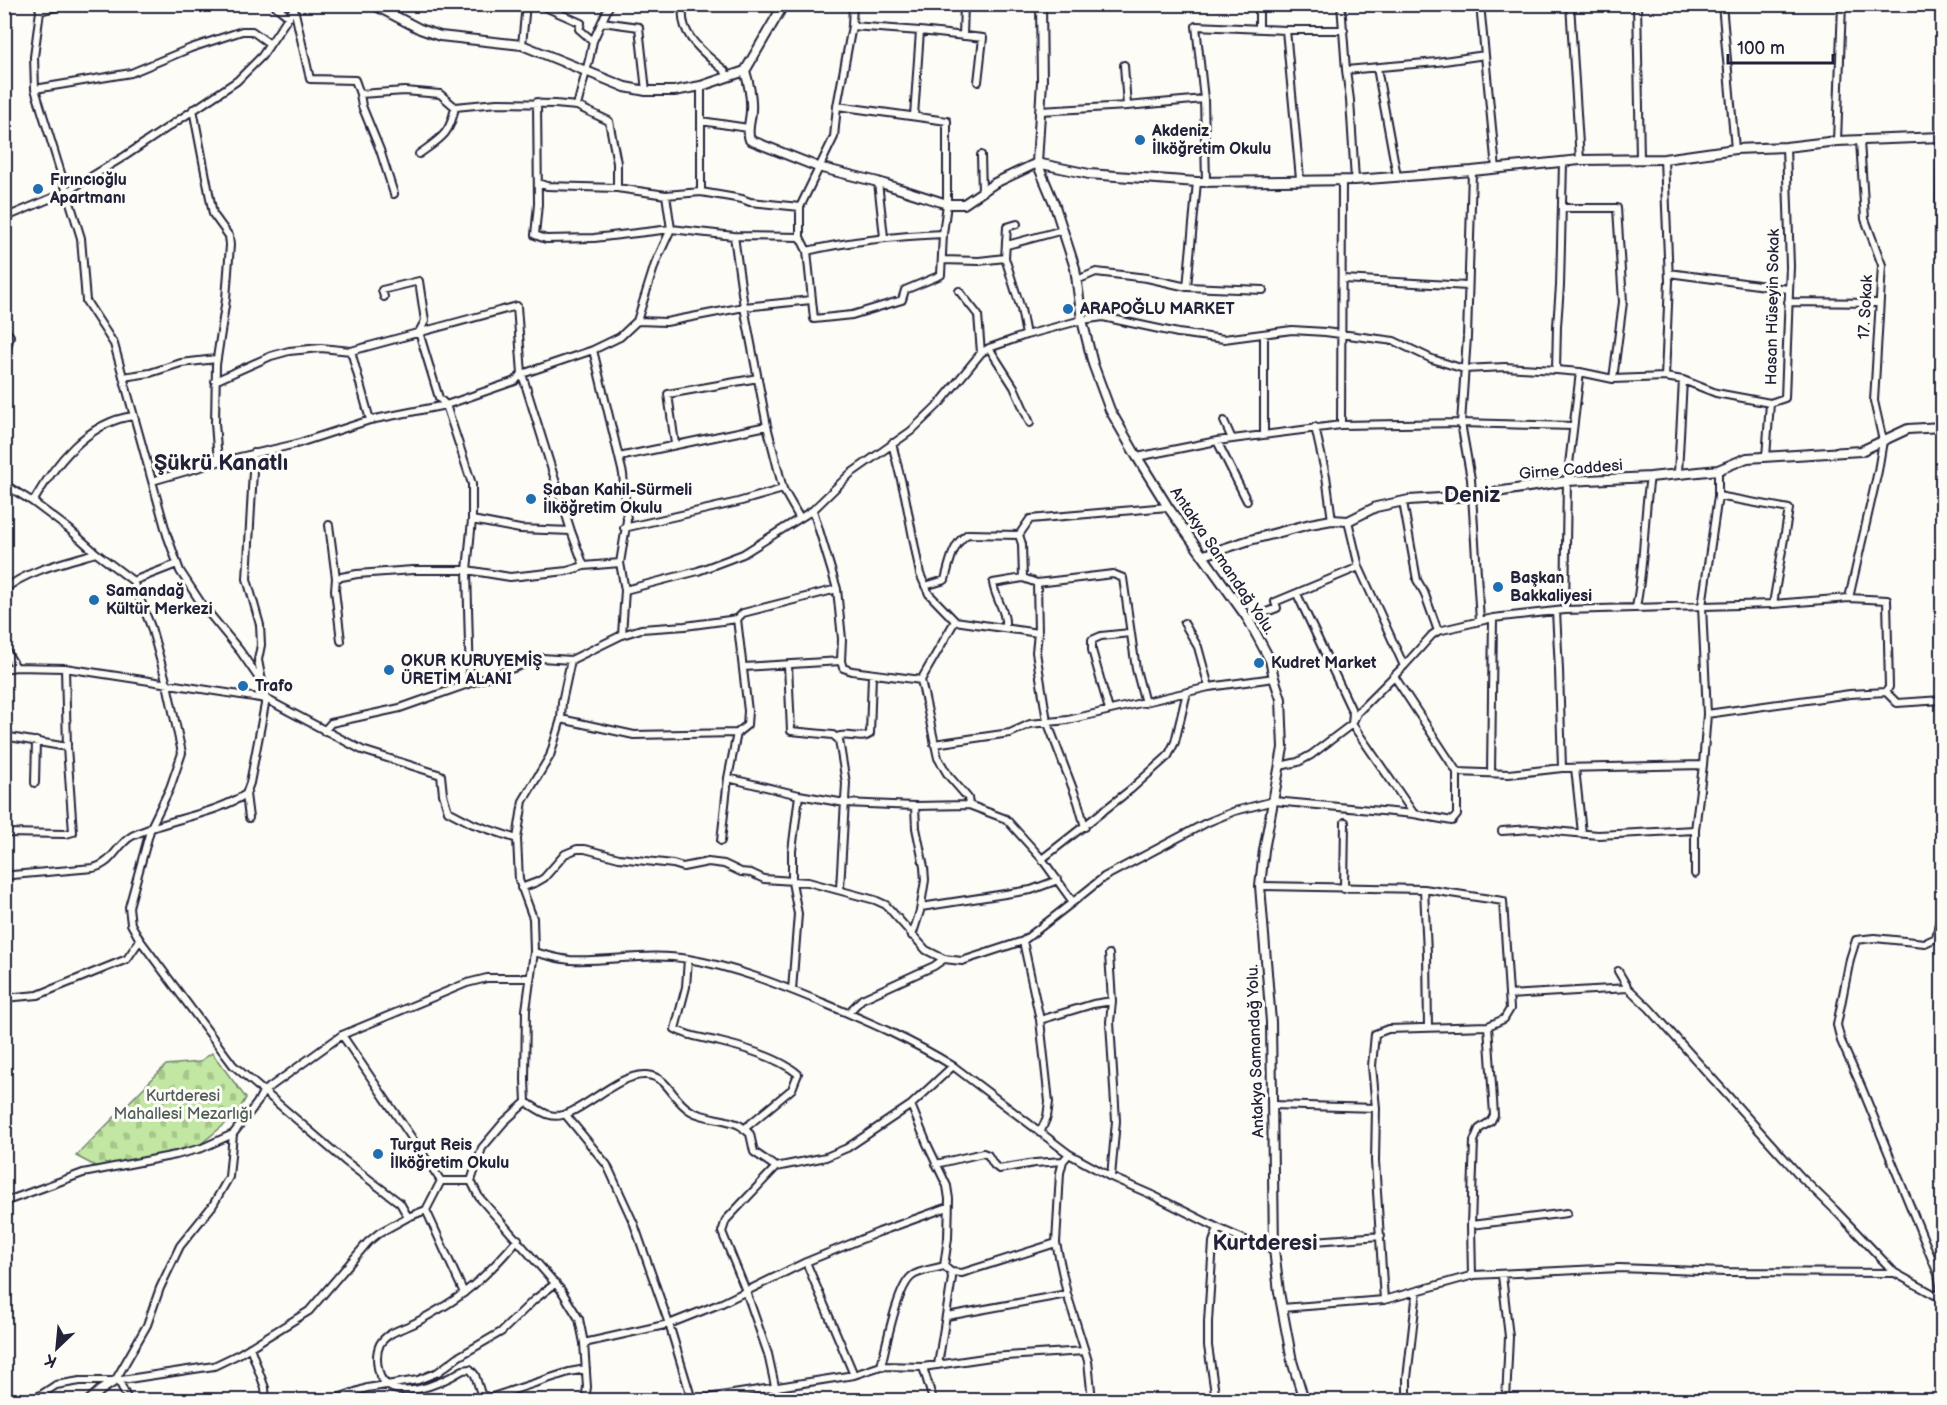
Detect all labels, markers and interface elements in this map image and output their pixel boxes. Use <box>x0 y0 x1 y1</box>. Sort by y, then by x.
scale bar <box>1728 27 1833 65</box>
text: 100 m <box>1737 38 1785 59</box>
place label: Akdeniz İlköğretim Okulu <box>1151 122 1271 159</box>
marker: Akdeniz İlköğretim Okulu <box>1133 133 1147 147</box>
place label: Fırıncıoğlu Apartmanı <box>49 171 127 208</box>
marker: Fırıncıoğlu Apartmanı <box>31 182 45 196</box>
street label: Hasan Hüseyin Sokak <box>1762 229 1784 385</box>
street label: 17. Sokak <box>1855 274 1877 340</box>
place label: ARAPOĞLU MARKET <box>1079 297 1235 319</box>
marker: ARAPOĞLU MARKET <box>1061 302 1075 316</box>
district label: Şükrü Kanatlı <box>154 450 288 477</box>
street label: Girne Caddesi <box>1518 456 1624 484</box>
place label: Şaban Kahil-Sürmeli İlköğretim Okulu <box>543 481 692 518</box>
district label: Deniz <box>1444 482 1500 509</box>
street label: Antakya Samandağ Yolu. <box>1166 484 1278 638</box>
marker: Şaban Kahil-Sürmeli İlköğretim Okulu <box>524 492 538 506</box>
place label: Başkan Bakkaliyesi <box>1510 569 1592 606</box>
marker: Başkan Bakkaliyesi <box>1491 580 1505 594</box>
place label: Samandağ Kültür Merkezi <box>106 582 213 619</box>
marker: Samandağ Kültür Merkezi <box>87 593 101 607</box>
place label: OKUR KURUYEMİŞ ÜRETİM ALANI <box>401 650 542 689</box>
place label: Kudret Market <box>1271 654 1377 673</box>
marker: Kudret Market <box>1252 656 1266 670</box>
marker: OKUR KURUYEMİŞ ÜRETİM ALANI <box>382 663 396 677</box>
place label: Trafo <box>255 677 293 696</box>
marker: Trafo <box>236 679 250 693</box>
street label: Antakya Samandağ Yolu. <box>1243 964 1269 1138</box>
park label: Kurtderesi Mahallesi Mezarlığı <box>113 1087 253 1124</box>
place label: Turgut Reis İlköğretim Okulu <box>390 1136 509 1173</box>
marker: Turgut Reis İlköğretim Okulu <box>371 1147 385 1161</box>
district label: Kurtderesi <box>1212 1230 1318 1257</box>
north arrow <box>27 1318 87 1378</box>
text: K <box>42 1349 60 1371</box>

